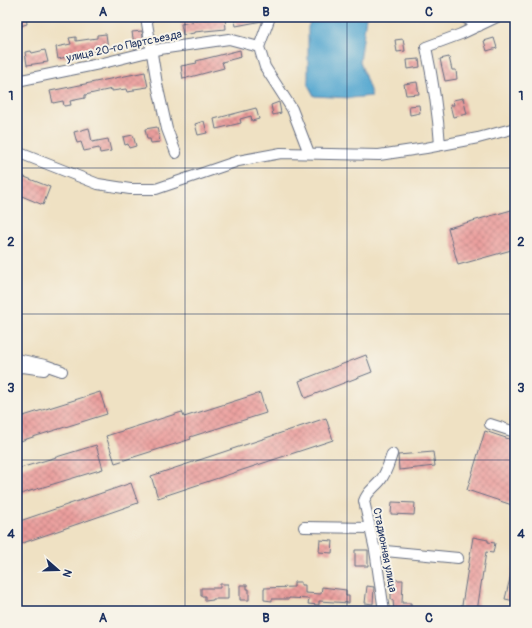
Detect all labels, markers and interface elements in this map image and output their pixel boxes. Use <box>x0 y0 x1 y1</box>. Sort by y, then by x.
text: A <box>99 4 108 20</box>
text: B <box>262 4 270 20</box>
text: C <box>425 4 433 20</box>
street label: улица 20-го Партсъезда <box>64 27 183 65</box>
text: 1 <box>8 88 14 104</box>
text: 1 <box>518 88 524 104</box>
text: 2 <box>7 234 15 250</box>
text: 2 <box>517 234 525 250</box>
text: 3 <box>7 380 15 396</box>
text: 3 <box>517 380 525 396</box>
street label: Стадионная улица <box>370 507 400 593</box>
text: 4 <box>7 526 15 542</box>
text: 4 <box>517 526 525 542</box>
north arrow <box>38 550 78 590</box>
text: N <box>59 568 74 579</box>
text: A <box>99 610 108 626</box>
text: B <box>262 610 270 626</box>
text: C <box>425 610 433 626</box>

